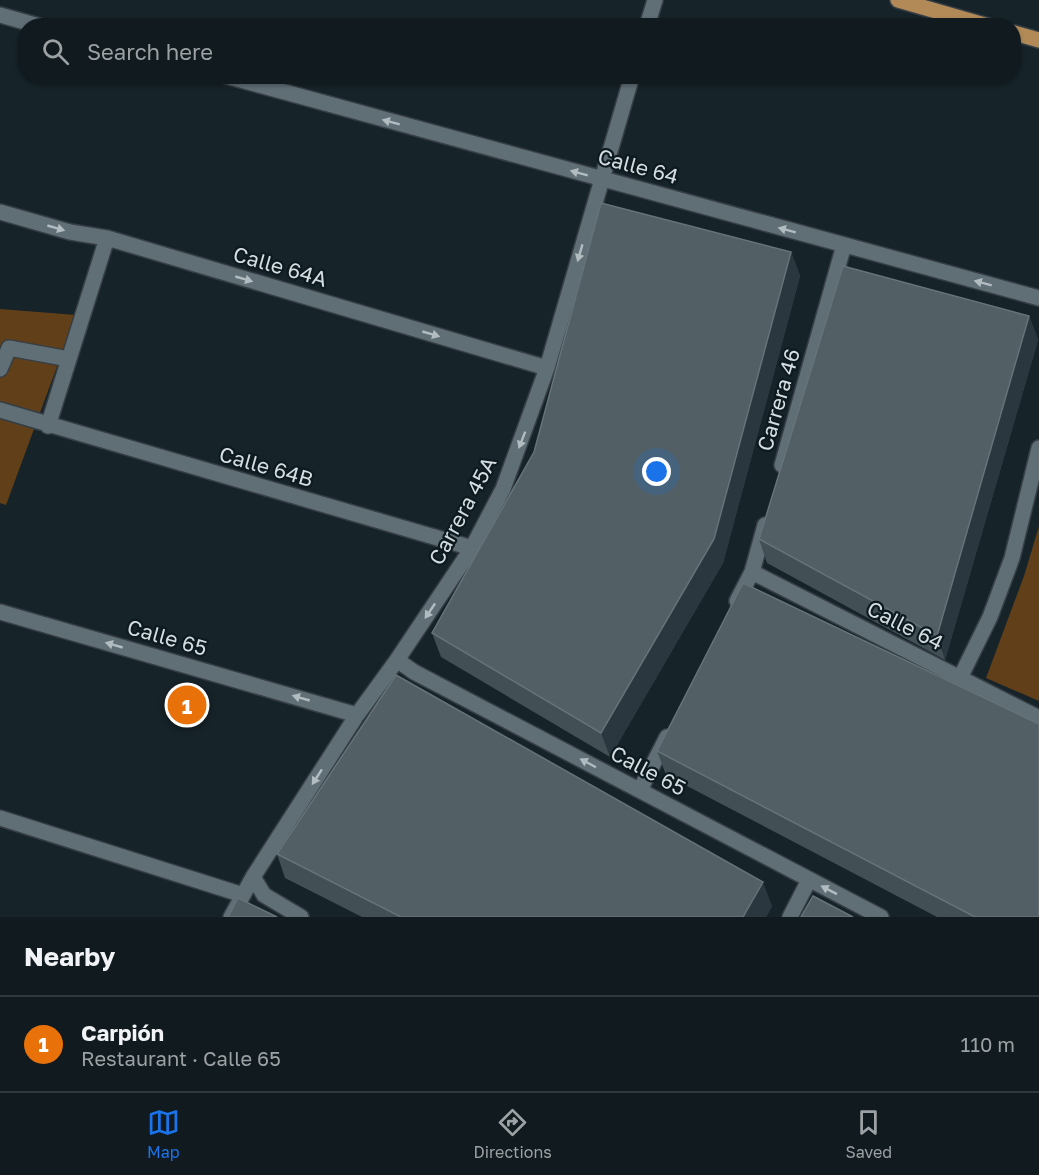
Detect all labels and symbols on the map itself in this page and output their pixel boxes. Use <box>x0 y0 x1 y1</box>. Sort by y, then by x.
one-way arrow <box>382 116 400 126</box>
street label: Calle 64 <box>595 143 681 189</box>
one-way arrow <box>570 168 588 177</box>
one-way arrow <box>47 224 65 233</box>
one-way arrow <box>778 225 796 234</box>
street label: Calle 64A <box>230 240 330 292</box>
one-way arrow <box>575 245 584 263</box>
one-way arrow <box>235 275 253 284</box>
one-way arrow <box>973 278 991 287</box>
one-way arrow <box>422 330 440 339</box>
street label: Carrera 46 <box>751 346 805 454</box>
one-way arrow <box>517 431 527 449</box>
street label: Calle 64B <box>216 440 316 492</box>
street label: Carrera 45A <box>423 452 501 569</box>
your location <box>642 457 671 486</box>
street label: Calle 64 <box>863 595 948 655</box>
one-way arrow <box>424 602 436 618</box>
street label: Calle 65 <box>124 613 210 661</box>
one-way arrow <box>105 640 123 649</box>
pin: 1 <box>168 682 207 728</box>
one-way arrow <box>292 693 310 703</box>
street label: Calle 65 <box>606 739 691 801</box>
one-way arrow <box>579 758 597 768</box>
one-way arrow <box>311 769 323 785</box>
one-way arrow <box>821 885 838 895</box>

